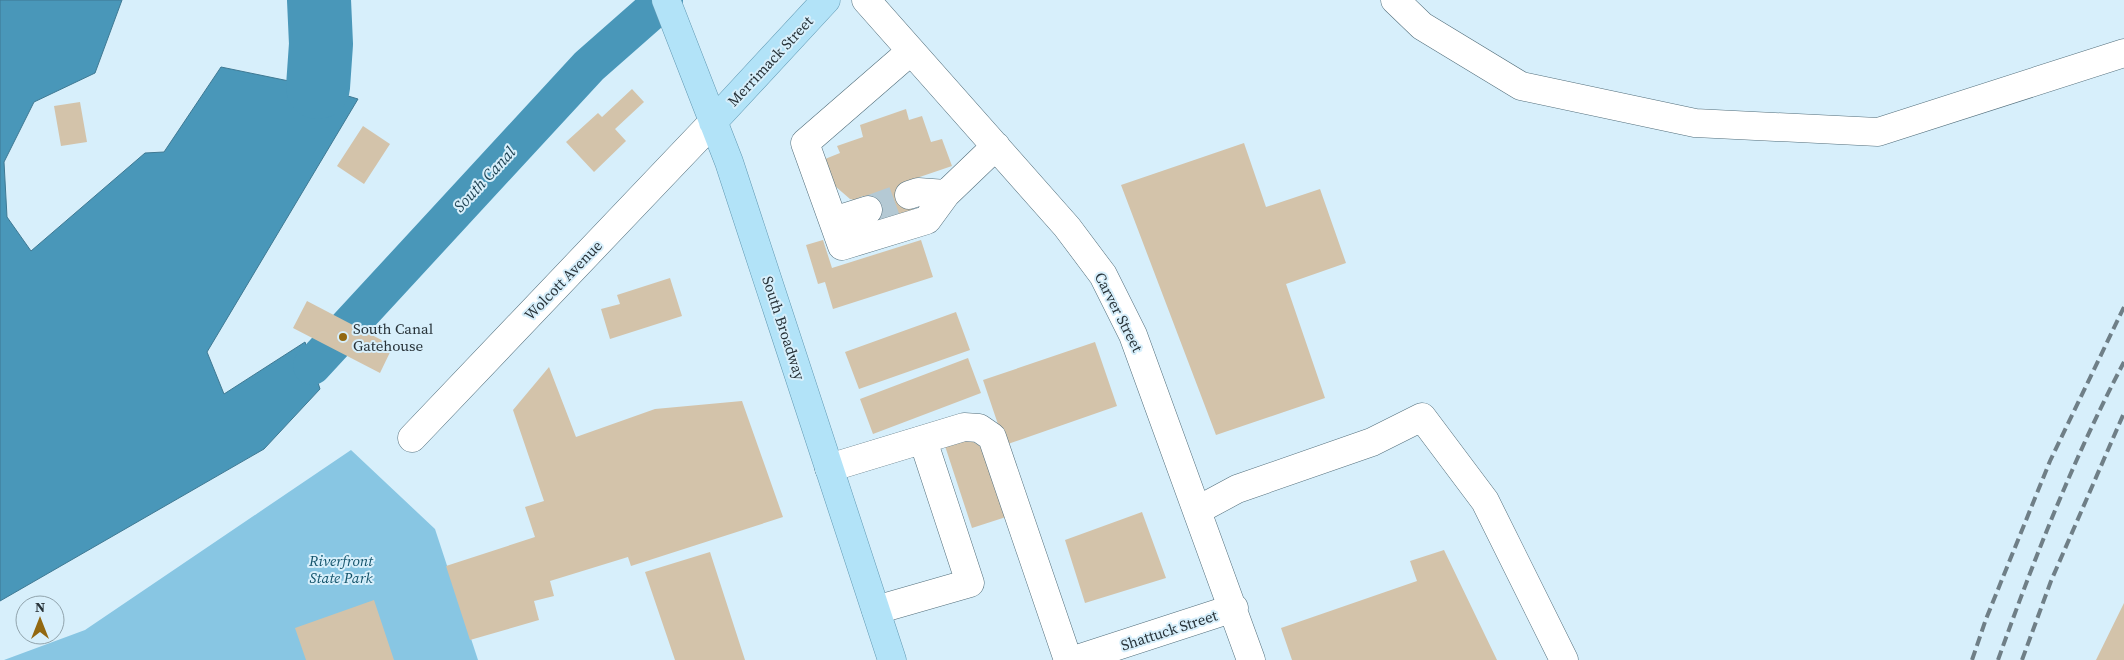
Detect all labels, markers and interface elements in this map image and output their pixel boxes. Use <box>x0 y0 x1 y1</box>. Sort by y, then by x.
street label: Merrimack Street <box>722 11 818 111</box>
water label: South Canal <box>448 141 520 216</box>
street label: Wolcott Avenue <box>519 235 607 325</box>
street label: Carver Street <box>1090 268 1148 356</box>
street label: South Broadway <box>757 273 811 383</box>
place label: South Canal Gatehouse <box>353 318 434 356</box>
marker: South Canal Gatehouse <box>337 331 349 343</box>
park label: Riverfront State Park <box>308 550 374 588</box>
north arrow <box>15 595 65 645</box>
text: N <box>35 597 45 617</box>
street label: Shattuck Street <box>1118 604 1220 655</box>

